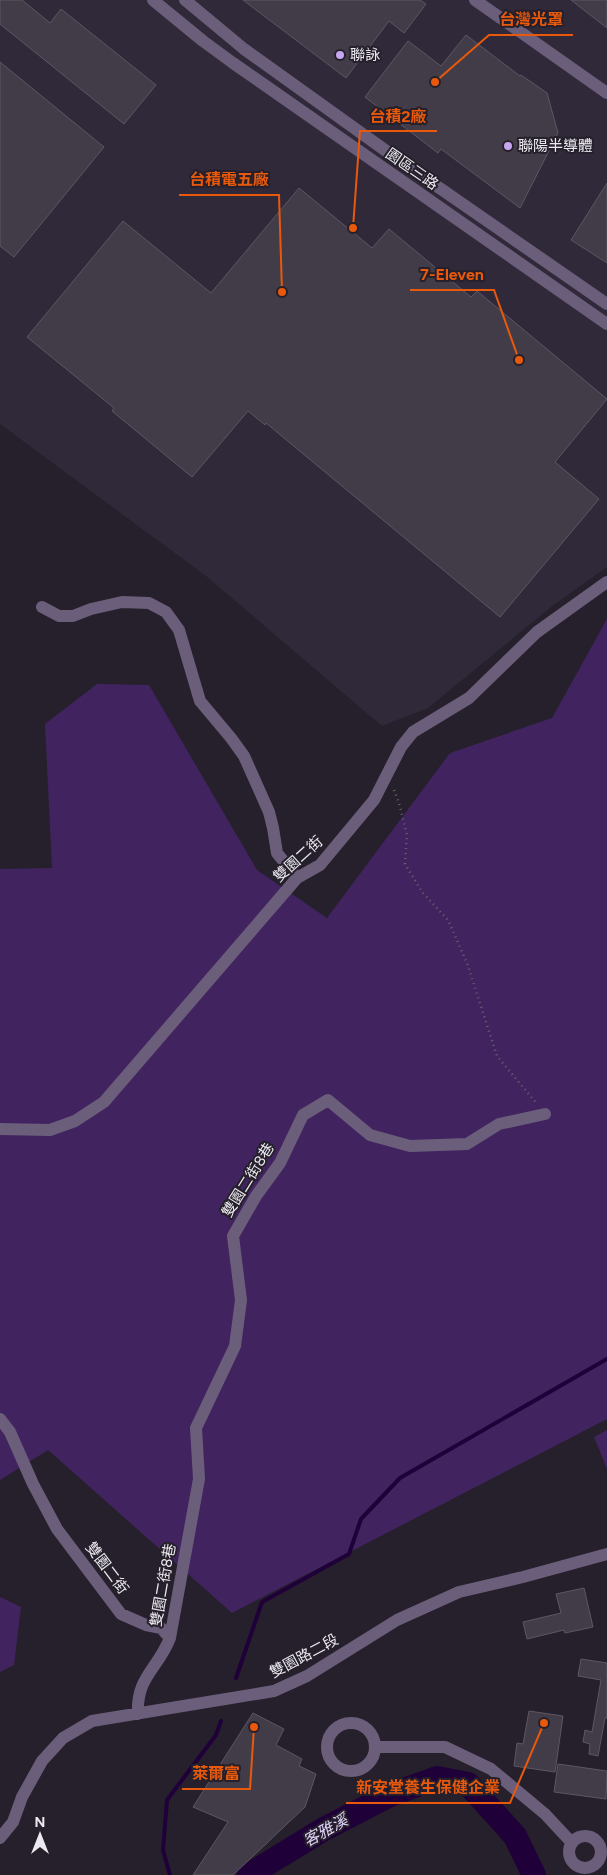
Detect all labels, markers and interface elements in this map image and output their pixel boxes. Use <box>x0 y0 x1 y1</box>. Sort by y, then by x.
callout: 台灣光罩 <box>489 4 573 35</box>
text: 台灣光罩 <box>499 10 563 29</box>
place label: 聯詠 <box>350 46 380 64</box>
marker: 聯詠 <box>334 49 346 61</box>
callout: 台積2廠 <box>360 100 437 131</box>
text: 台積2廠 <box>369 107 427 126</box>
place label: 聯陽半導體 <box>518 137 593 155</box>
marker: 聯陽半導體 <box>502 140 514 152</box>
street label: 園區三路 <box>382 144 442 194</box>
callout: 台積電五廠 <box>179 164 279 195</box>
text: 台積電五廠 <box>189 170 269 189</box>
callout: 7-Eleven <box>410 259 494 290</box>
text: 7-Eleven <box>420 265 484 284</box>
street label: 雙園二街 <box>270 832 326 886</box>
street label: 雙園二街8巷 <box>218 1140 278 1220</box>
street label: 雙園二街 <box>82 1539 132 1597</box>
street label: 雙園二街8巷 <box>147 1542 179 1628</box>
street label: 雙園路二段 <box>267 1630 341 1682</box>
callout: 萊爾富 <box>182 1758 250 1789</box>
text: 萊爾富 <box>192 1764 240 1783</box>
callout: 新安堂養生保健企業 <box>346 1772 510 1803</box>
text: 新安堂養生保健企業 <box>356 1778 500 1797</box>
north arrow <box>15 1810 65 1860</box>
water label: 客雅溪 <box>300 1810 353 1850</box>
text: N <box>35 1814 45 1831</box>

